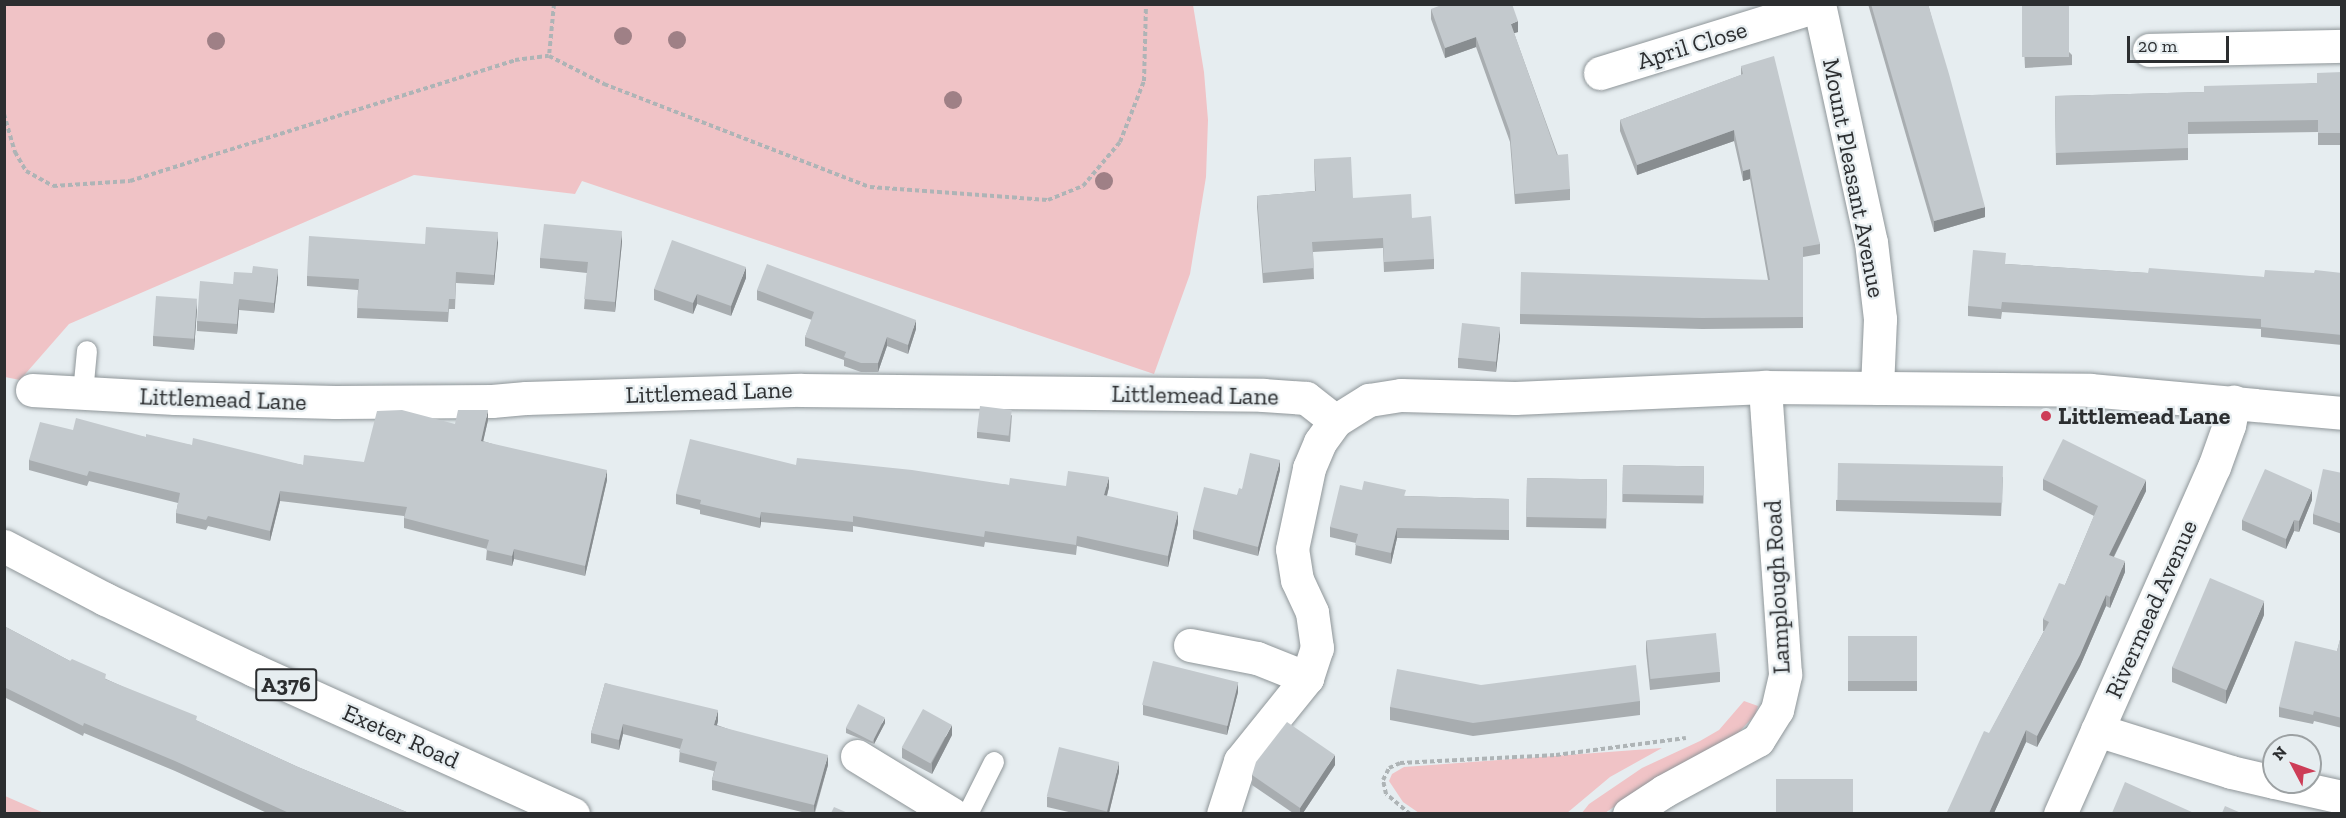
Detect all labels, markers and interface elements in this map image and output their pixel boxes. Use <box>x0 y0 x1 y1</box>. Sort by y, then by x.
street label: April Close <box>1634 15 1750 75</box>
scale bar <box>2130 24 2232 62</box>
text: 20 m <box>2138 35 2177 57</box>
street label: Mount Pleasant Avenue <box>1817 56 1891 300</box>
street label: Littlemead Lane <box>625 375 793 409</box>
street label: Littlemead Lane <box>1111 379 1279 411</box>
street label: Littlemead Lane <box>139 382 307 416</box>
place label: Littlemead Lane <box>2058 402 2230 430</box>
marker: Littlemead Lane <box>2039 409 2053 423</box>
street label: Lamplough Road <box>1758 499 1796 675</box>
street label: Rivermead Avenue <box>2099 515 2203 703</box>
road number: A376 <box>254 666 318 704</box>
street label: Exeter Road <box>338 697 464 775</box>
north arrow <box>2262 734 2322 794</box>
text: N <box>2268 742 2291 764</box>

